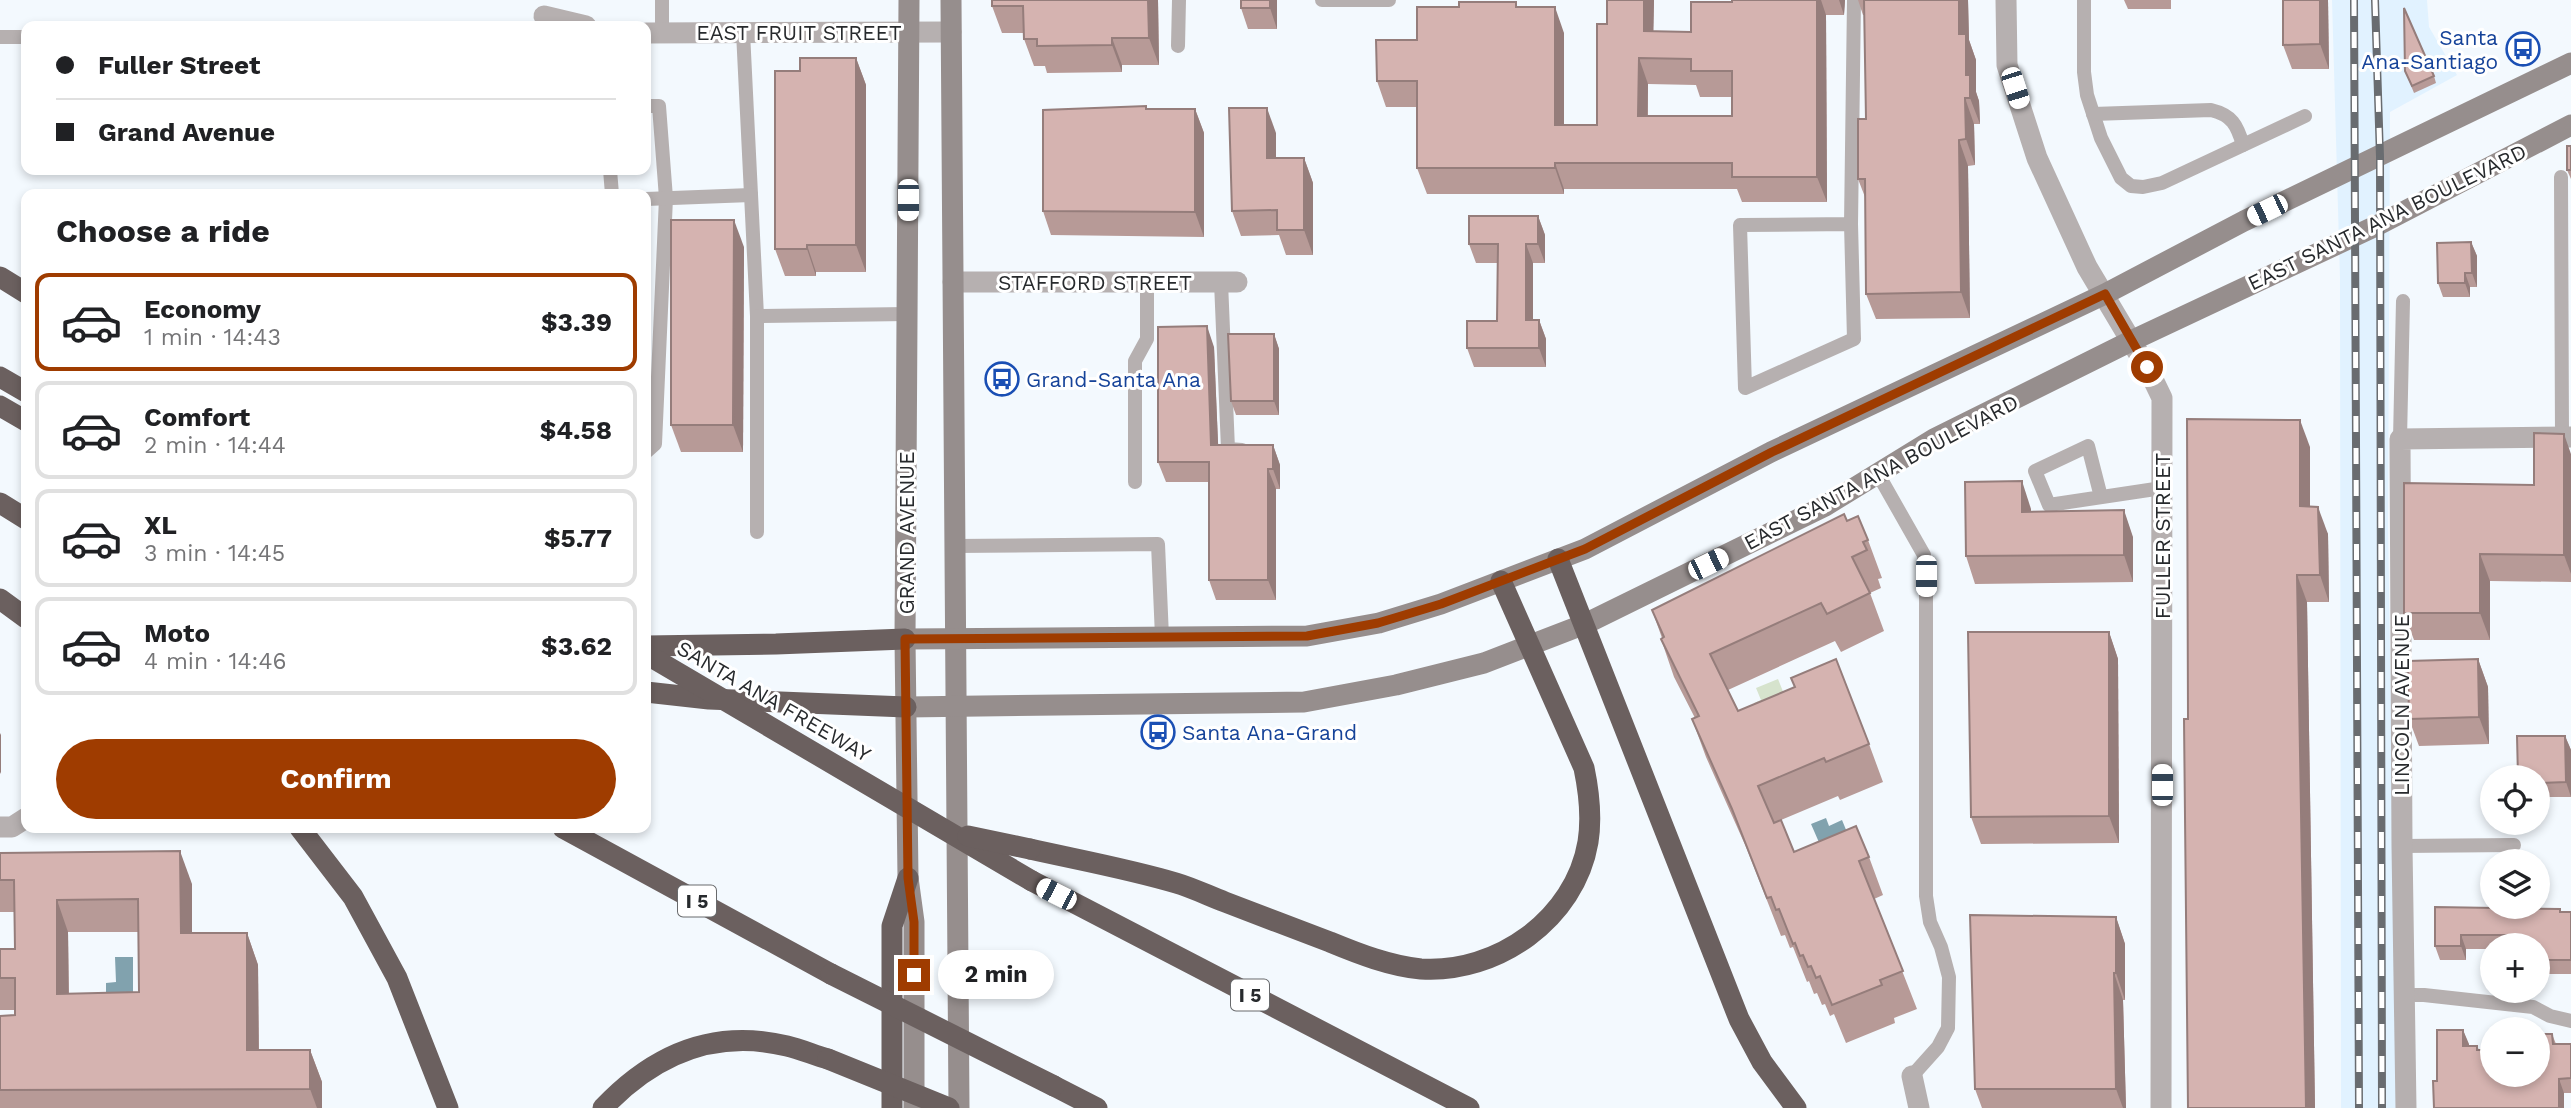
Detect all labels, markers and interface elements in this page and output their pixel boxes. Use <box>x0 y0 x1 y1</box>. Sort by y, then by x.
street label: EAST FRUIT STREET <box>696 20 902 45</box>
place label: Santa Ana-Santiago <box>2361 25 2498 74</box>
bus stop icon: Santa Ana-Santiago <box>2504 30 2542 68</box>
text: Fuller Street <box>98 50 260 80</box>
car <box>1999 65 2032 111</box>
text: Grand Avenue <box>98 117 275 147</box>
street label: EAST SANTA ANA BOULEVARD <box>2244 138 2530 296</box>
car <box>898 179 919 221</box>
car <box>2244 191 2291 229</box>
text: Choose a ride <box>56 212 270 250</box>
street label: STAFFORD STREET <box>998 270 1192 295</box>
icon: car <box>60 291 123 354</box>
text: Economy <box>144 294 261 324</box>
text: $3.39 <box>541 307 612 337</box>
text: 1 min · 14:43 <box>144 324 281 351</box>
route start <box>2131 351 2163 383</box>
bus stop icon: Grand-Santa Ana <box>983 360 1021 398</box>
place label: Grand-Santa Ana <box>1026 367 1201 392</box>
street label: EAST SANTA ANA BOULEVARD <box>1740 389 2022 555</box>
icon: car <box>60 399 123 462</box>
text: Comfort <box>144 402 250 432</box>
text: $4.58 <box>540 415 612 445</box>
text: 2 min · 14:44 <box>144 432 286 459</box>
street label: GRAND AVENUE <box>894 451 919 615</box>
street label: FULLER STREET <box>2150 453 2175 619</box>
icon: car <box>60 507 123 570</box>
text: XL <box>144 510 177 540</box>
text: $5.77 <box>544 523 612 553</box>
text: 3 min · 14:45 <box>144 540 285 567</box>
car <box>1685 545 1732 583</box>
car <box>1916 555 1937 597</box>
street label: LINCOLN AVENUE <box>2389 614 2414 796</box>
icon: car <box>60 615 123 678</box>
text: Moto <box>144 618 210 648</box>
text: $3.62 <box>541 631 612 661</box>
street label: SANTA ANA FREEWAY <box>673 635 875 767</box>
text: 4 min · 14:46 <box>144 648 286 675</box>
bus stop icon: Santa Ana-Grand <box>1139 713 1177 751</box>
place label: Santa Ana-Grand <box>1182 720 1357 745</box>
button: Confirm <box>56 739 616 819</box>
car <box>2152 764 2173 806</box>
map controls <box>2480 765 2550 1087</box>
button: locate <box>2480 765 2550 835</box>
button: layers <box>2480 849 2550 919</box>
car <box>1033 875 1080 913</box>
road number: I 5 <box>678 886 716 917</box>
button: + <box>2480 933 2550 1003</box>
callout: 2 min <box>939 950 1054 1000</box>
route end <box>898 959 930 991</box>
text: 2 min <box>965 961 1027 988</box>
road number: I 5 <box>1231 979 1269 1010</box>
button: − <box>2480 1017 2550 1087</box>

